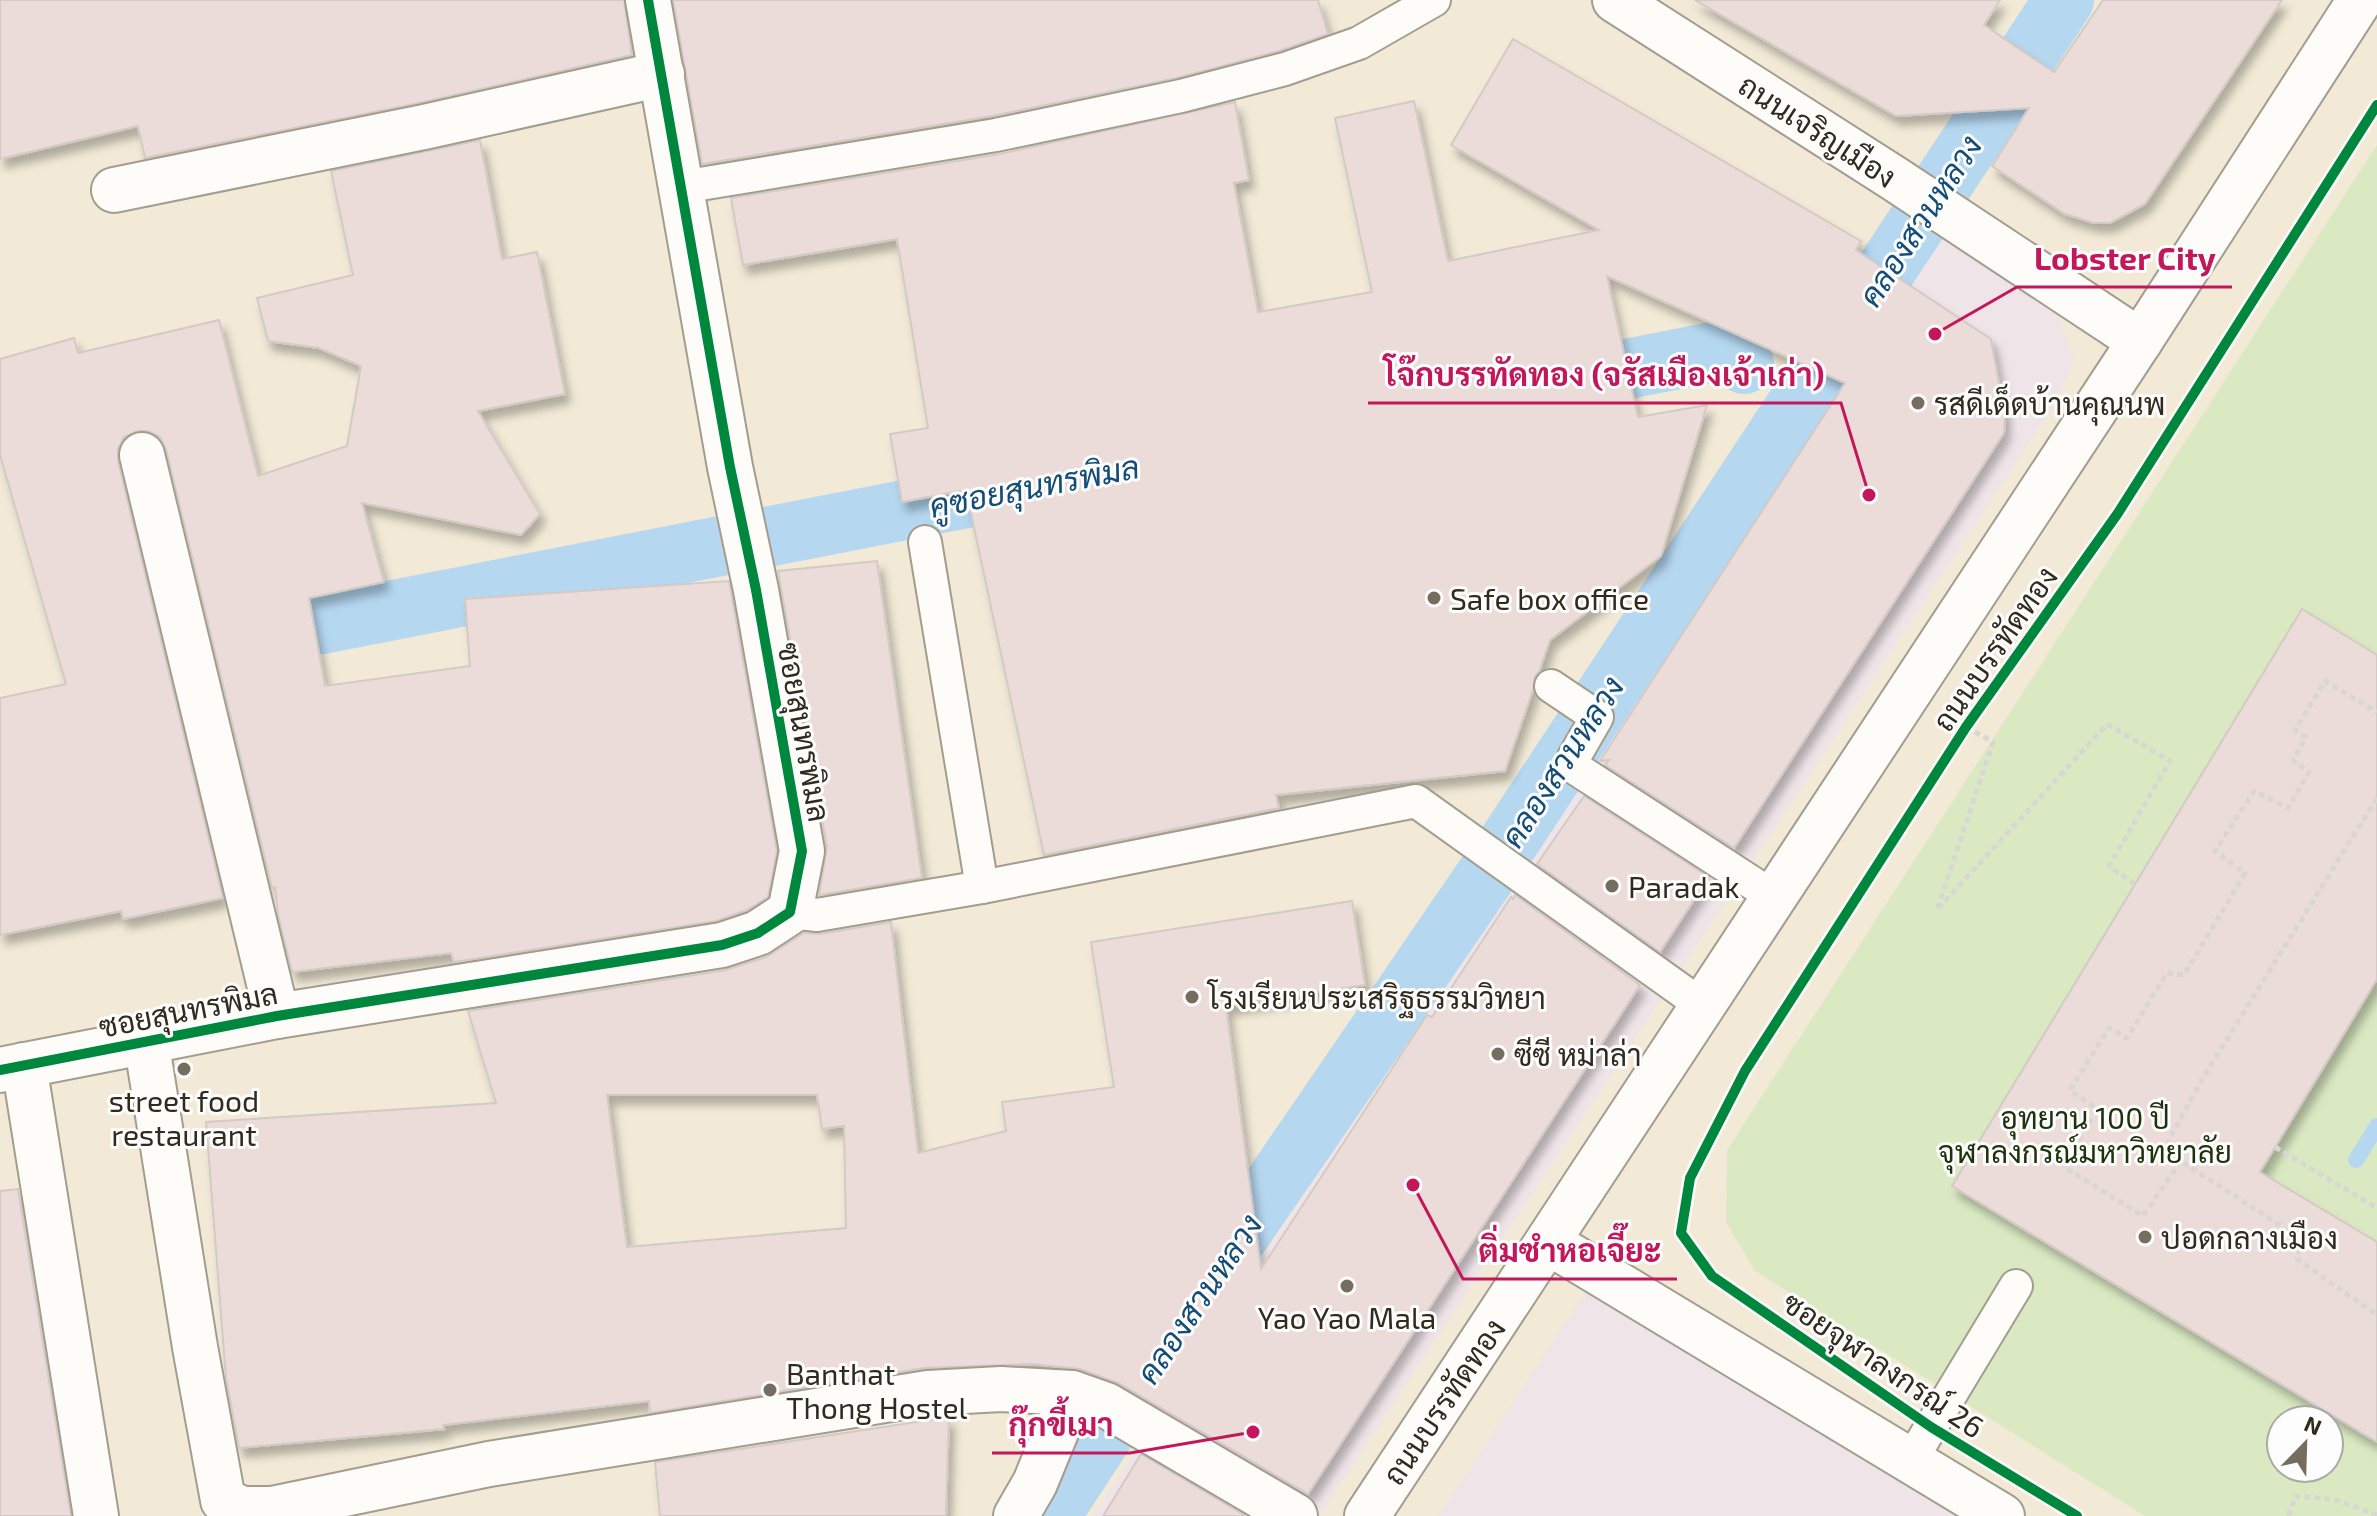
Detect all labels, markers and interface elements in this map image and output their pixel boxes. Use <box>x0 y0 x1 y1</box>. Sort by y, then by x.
street label: ถนนเจริญเมือง <box>1732 66 1903 196</box>
water label: คลองสวนหลวง <box>1850 127 1988 313</box>
callout: Lobster City <box>2017 231 2232 287</box>
text: Lobster City <box>2034 238 2216 277</box>
callout: โจ๊กบรรทัดทอง (จรัสเมืองเจ้าเก่า) <box>1368 347 1841 403</box>
text: โจ๊กบรรทัดทอง (จรัสเมืองเจ้าเก่า) <box>1382 353 1824 392</box>
place label: รสดีเด็ดบ้านคุณนพ <box>1934 383 2165 426</box>
marker: รสดีเด็ดบ้านคุณนพ <box>1909 394 1927 412</box>
water label: คูซอยสุนทรพิมล <box>926 446 1143 529</box>
street label: ถนนบรรทัดทอง <box>1924 559 2064 737</box>
place label: Safe box office <box>1450 580 1649 616</box>
marker: Safe box office <box>1425 589 1443 607</box>
street label: ซอยสุนทรพิมล <box>767 640 838 825</box>
water label: คลองสวนหลวง <box>1492 668 1630 854</box>
place label: Paradak <box>1628 868 1739 904</box>
marker: Paradak <box>1603 877 1621 895</box>
street label: ซอยสุนทรพิมล <box>96 974 281 1049</box>
place label: โรงเรียนประเสริฐธรรมวิทยา <box>1206 979 1546 1019</box>
marker: โรงเรียนประเสริฐธรรมวิทยา <box>1183 988 1201 1006</box>
place label: ซีซี หม่าล่า <box>1514 1036 1642 1072</box>
marker: ซีซี หม่าล่า <box>1489 1045 1507 1063</box>
marker: street food restaurant <box>175 1060 193 1078</box>
place label: street food restaurant <box>109 1082 259 1152</box>
park label: อุทยาน 100 ปี จุฬาลงกรณ์มหาวิทยาลัย <box>1938 1099 2232 1174</box>
water label: คลองสวนหลวง <box>1127 1206 1269 1390</box>
place label: ปอดกลางเมือง <box>2161 1219 2338 1255</box>
text: ติ่มซำหอเจี๊ยะ <box>1479 1222 1661 1268</box>
callout: ติ่มซำหอเจี๊ยะ <box>1463 1223 1677 1279</box>
marker: ปอดกลางเมือง <box>2136 1228 2154 1246</box>
marker: Yao Yao Mala <box>1338 1277 1356 1295</box>
street label: ซอยจุฬาลงกรณ์ 26 <box>1774 1283 1991 1449</box>
place label: Yao Yao Mala <box>1258 1299 1436 1335</box>
street label: ถนนบรรทัดทอง <box>1374 1311 1512 1491</box>
place label: Banthat Thong Hostel <box>786 1355 968 1425</box>
marker: Banthat Thong Hostel <box>761 1381 779 1399</box>
text: กุ๊กขี้เมา <box>1008 1396 1114 1448</box>
callout: กุ๊กขี้เมา <box>992 1397 1130 1453</box>
north arrow <box>2265 1404 2345 1484</box>
text: N <box>2301 1410 2326 1440</box>

